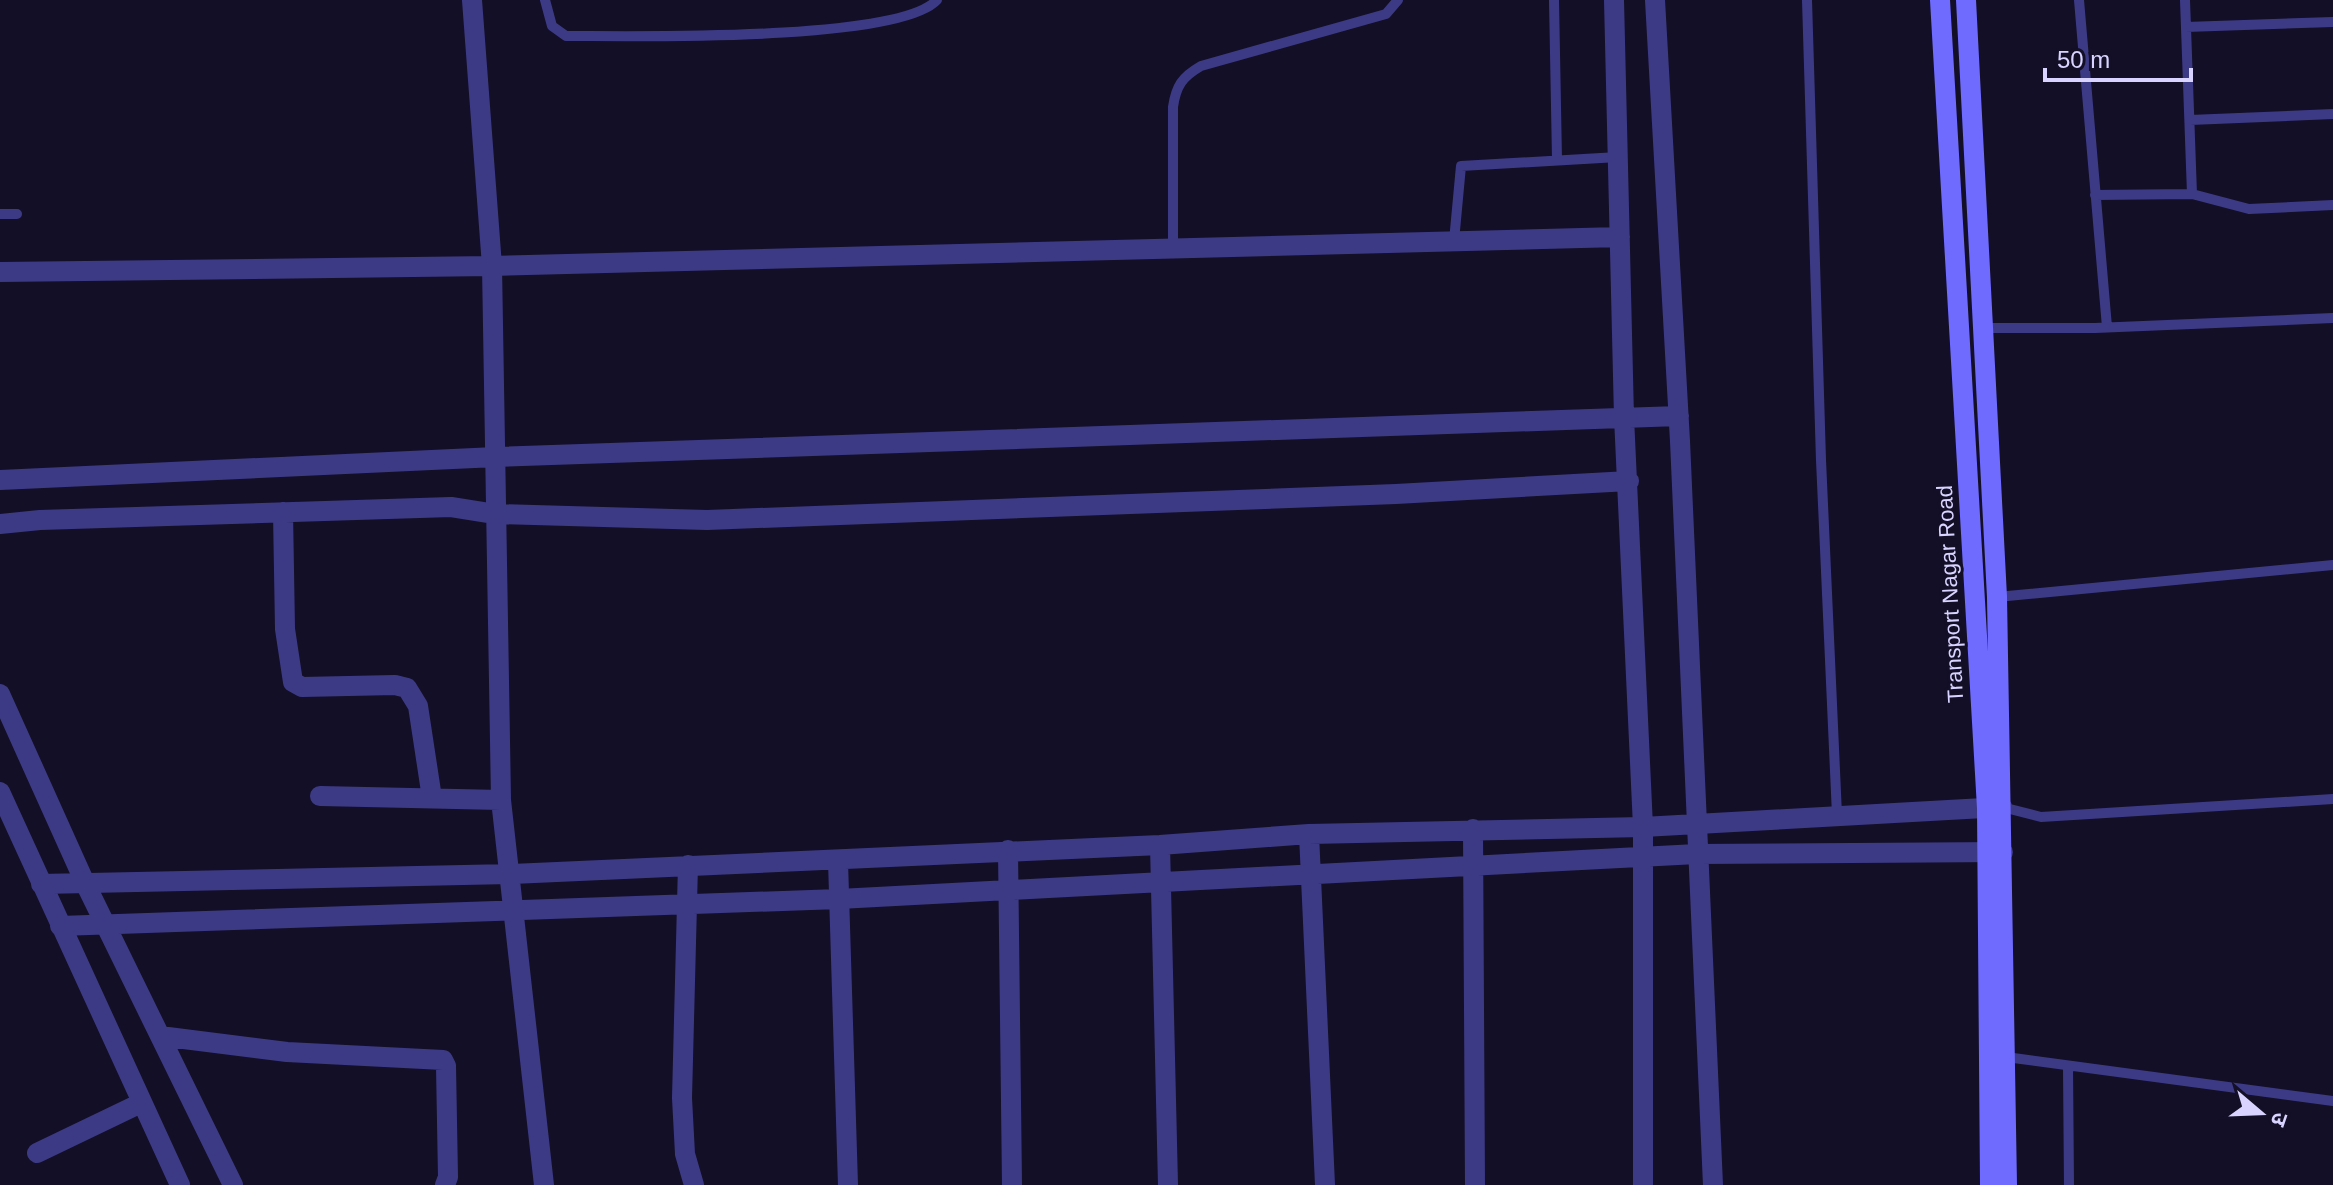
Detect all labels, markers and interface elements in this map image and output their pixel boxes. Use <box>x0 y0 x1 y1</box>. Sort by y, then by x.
scale bar <box>2045 32 2191 82</box>
text: 50 m <box>2057 46 2110 73</box>
street label: Transport Nagar Road <box>1932 484 1968 704</box>
north arrow <box>2221 1073 2301 1153</box>
text: उ <box>2265 1109 2293 1131</box>

